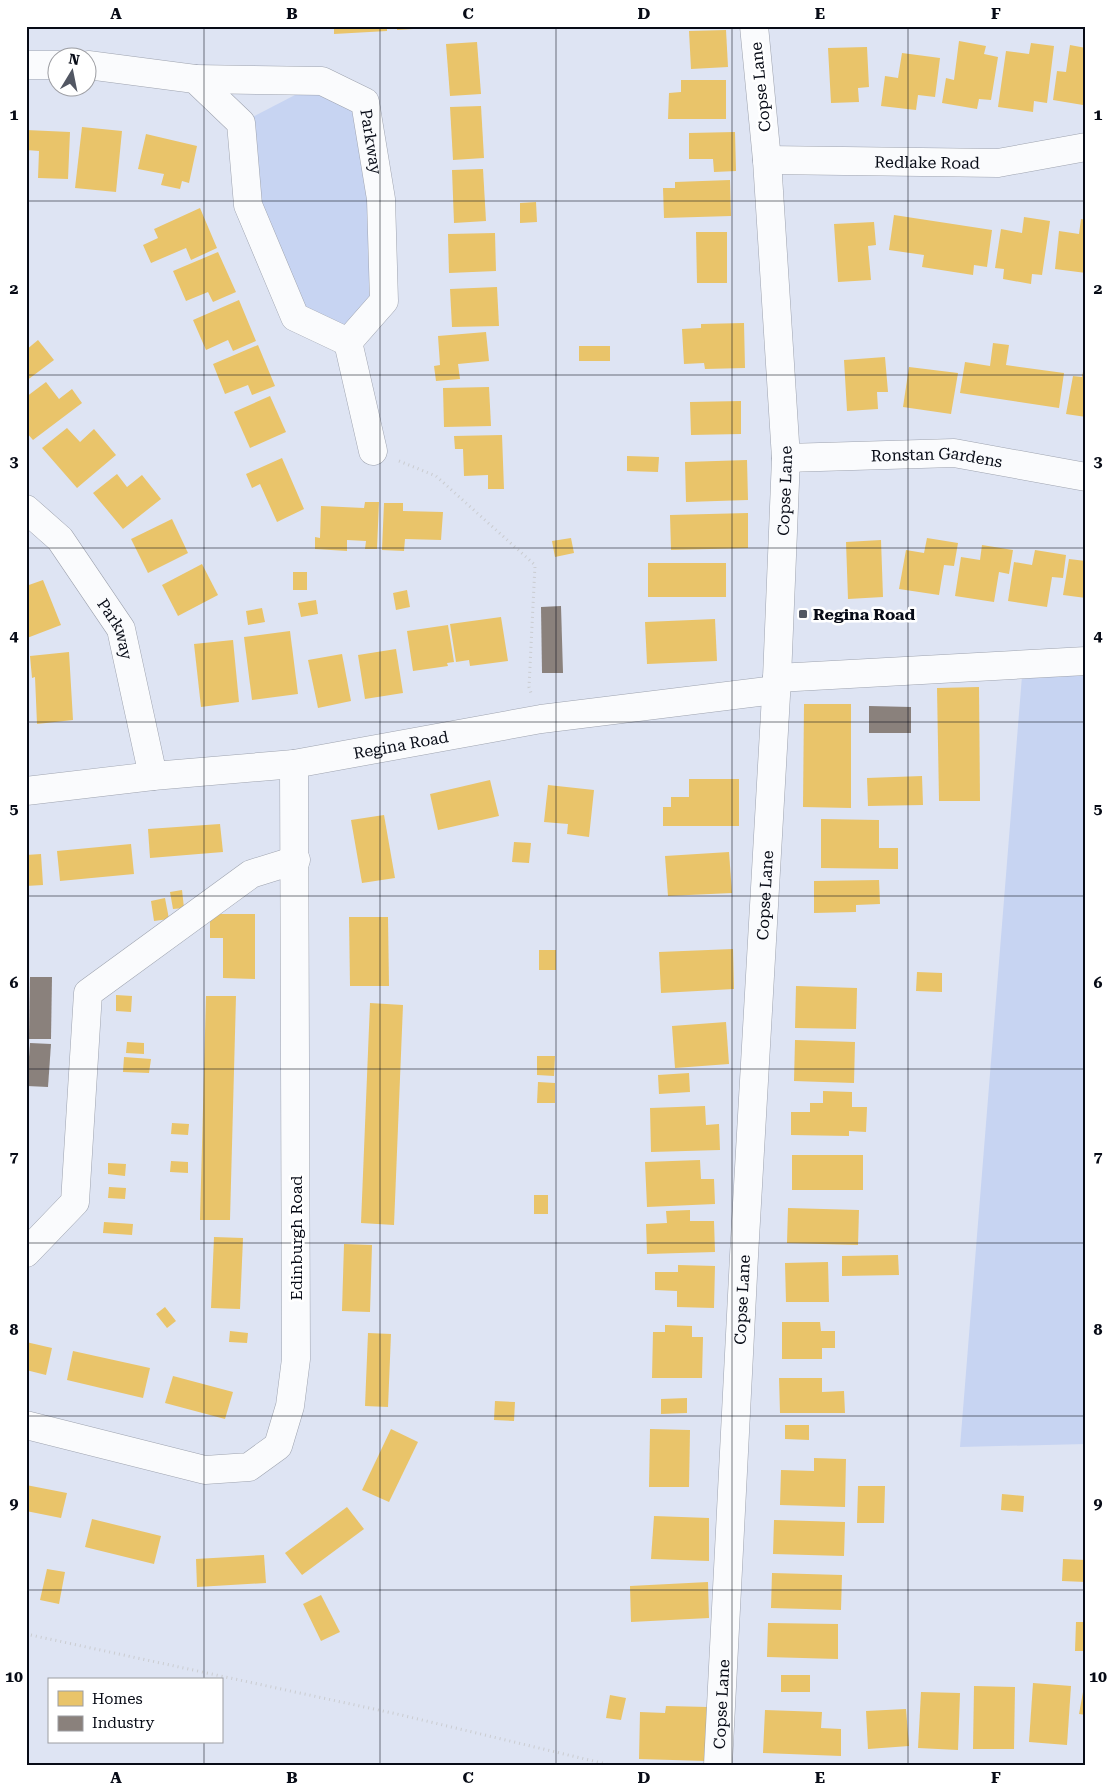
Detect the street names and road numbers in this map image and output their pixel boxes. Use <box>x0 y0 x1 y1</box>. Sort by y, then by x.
street label: Copse Lane <box>746 41 775 133</box>
street label: Parkway <box>356 108 386 176</box>
street label: Redlake Road <box>874 152 980 173</box>
street label: Ronstan Gardens <box>870 444 1004 472</box>
street label: Copse Lane <box>774 445 796 536</box>
street label: Parkway <box>93 595 136 662</box>
street label: Regina Road <box>352 727 450 763</box>
street label: Copse Lane <box>753 850 777 941</box>
street label: Edinburgh Road <box>287 1175 306 1301</box>
street label: Copse Lane <box>730 1254 754 1345</box>
street label: Copse Lane <box>710 1658 733 1750</box>

